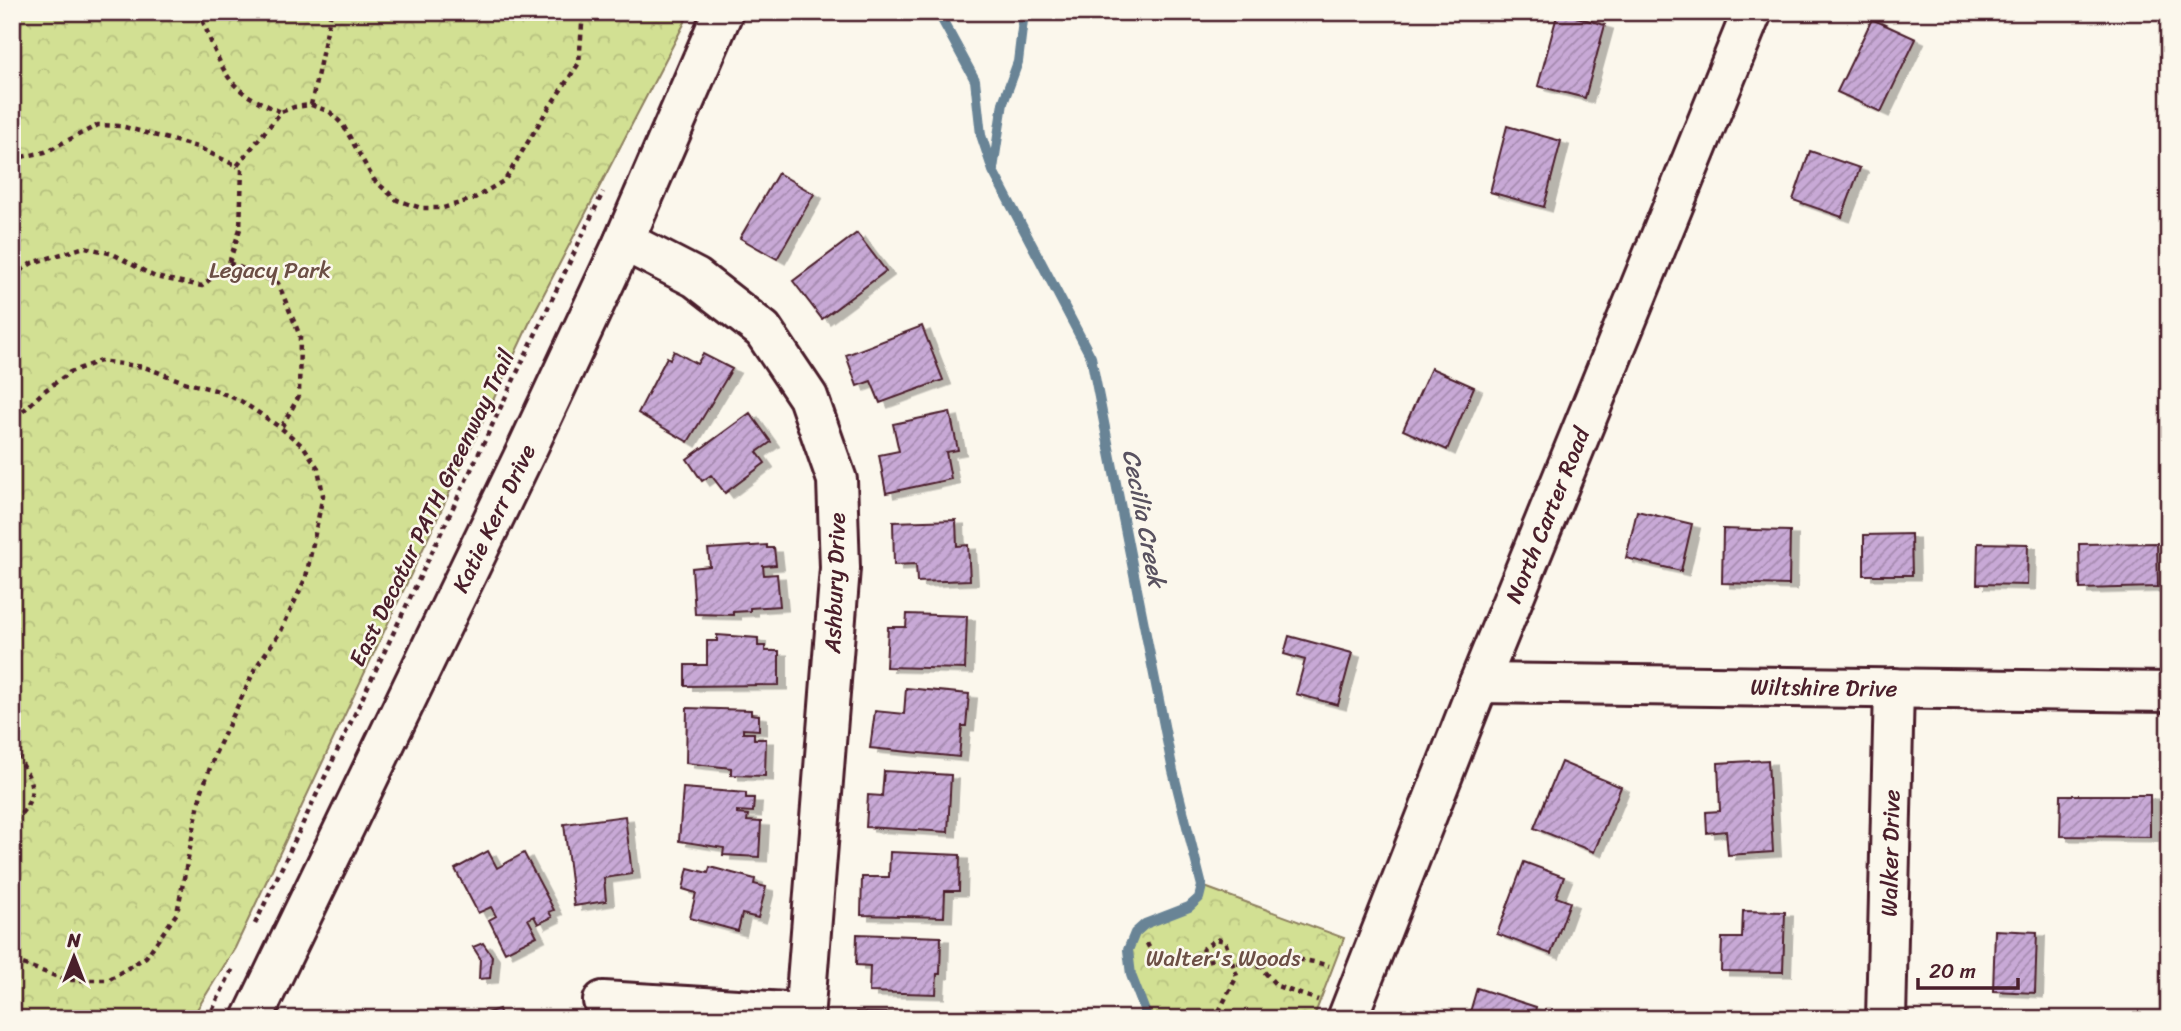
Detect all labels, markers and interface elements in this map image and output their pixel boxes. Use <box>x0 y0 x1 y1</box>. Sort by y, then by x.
park label: Legacy Park <box>209 250 331 291</box>
street label: East Decatur PATH Greenway Trail <box>337 342 527 674</box>
street label: North Carter Road <box>1493 420 1602 609</box>
street label: Katie Kerr Drive <box>440 437 547 600</box>
water label: Cecilia Creek <box>1110 446 1179 593</box>
street label: Ashbury Drive <box>812 512 858 655</box>
street label: Wiltshire Drive <box>1750 666 1898 709</box>
street label: Walker Drive <box>1868 789 1912 917</box>
north arrow <box>38 922 108 992</box>
text: N <box>66 924 81 957</box>
park label: Walter's Woods <box>1146 938 1301 979</box>
scale bar <box>1918 947 2018 991</box>
text: 20 m <box>1929 952 1976 990</box>

